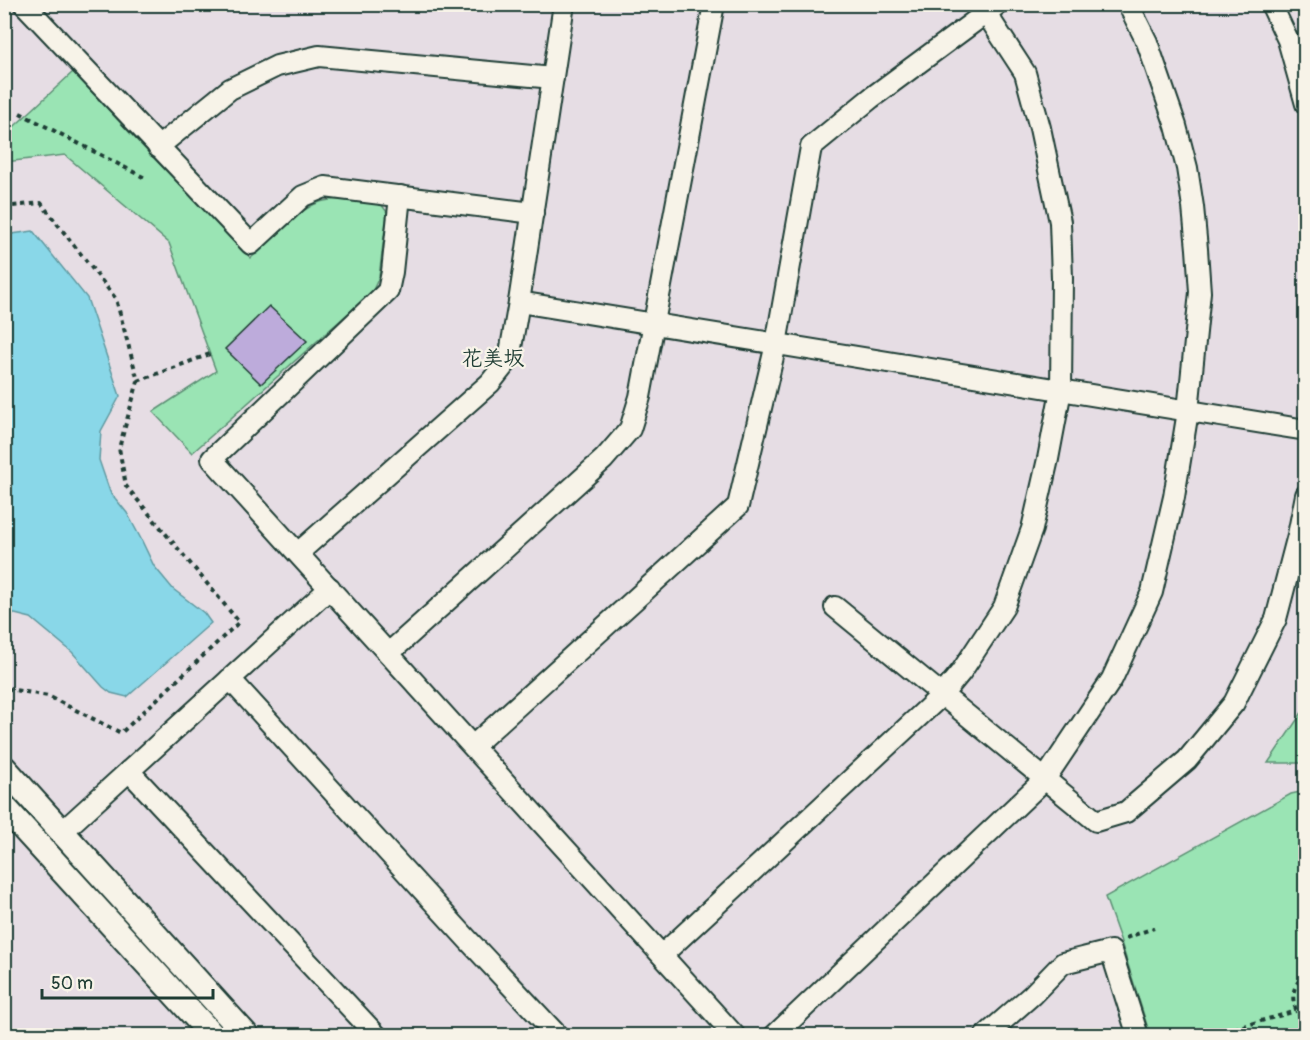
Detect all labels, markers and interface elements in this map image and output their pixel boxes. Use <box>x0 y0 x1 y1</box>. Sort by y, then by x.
district label: 花美坂 <box>462 345 525 372</box>
scale bar <box>42 962 213 1000</box>
text: 50 m <box>51 972 93 995</box>

